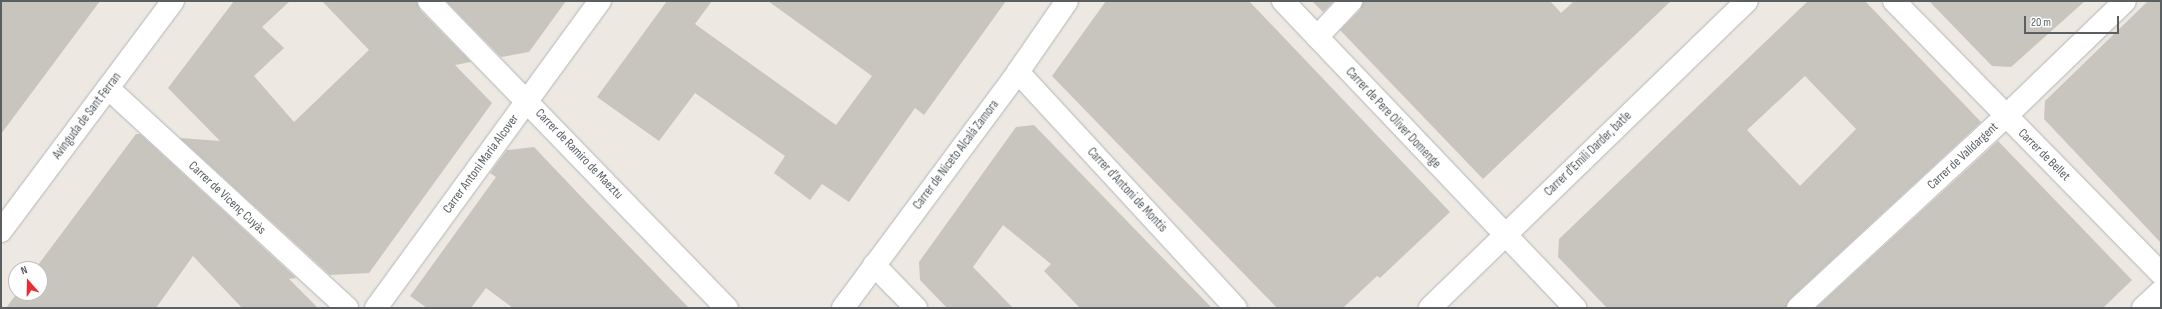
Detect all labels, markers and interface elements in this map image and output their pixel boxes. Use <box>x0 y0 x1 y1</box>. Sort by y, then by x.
scale bar <box>2026 8 2121 34</box>
text: 20 m <box>2031 15 2051 30</box>
street label: Carrer de Pere Oliver Domenge <box>1342 64 1444 172</box>
street label: Avinguda de Sant Ferran <box>49 70 125 162</box>
street label: Carrer de Niceto Alcalá Zamora <box>910 97 1002 213</box>
street label: Carrer de Ramiro de Maeztu <box>532 106 626 202</box>
street label: Carrer d'Emili Darder, batle <box>1541 108 1635 200</box>
street label: Carrer Antoni Maria Alcover <box>440 111 522 217</box>
street label: Carrer de Valldargent <box>1924 119 2002 193</box>
street label: Carrer de Bellet <box>2015 126 2073 184</box>
street label: Carrer d'Antoni de Montis <box>1084 144 1170 236</box>
street label: Carrer de Vicenç Cuyàs <box>185 158 269 238</box>
north arrow <box>8 261 48 301</box>
text: N <box>19 263 29 277</box>

